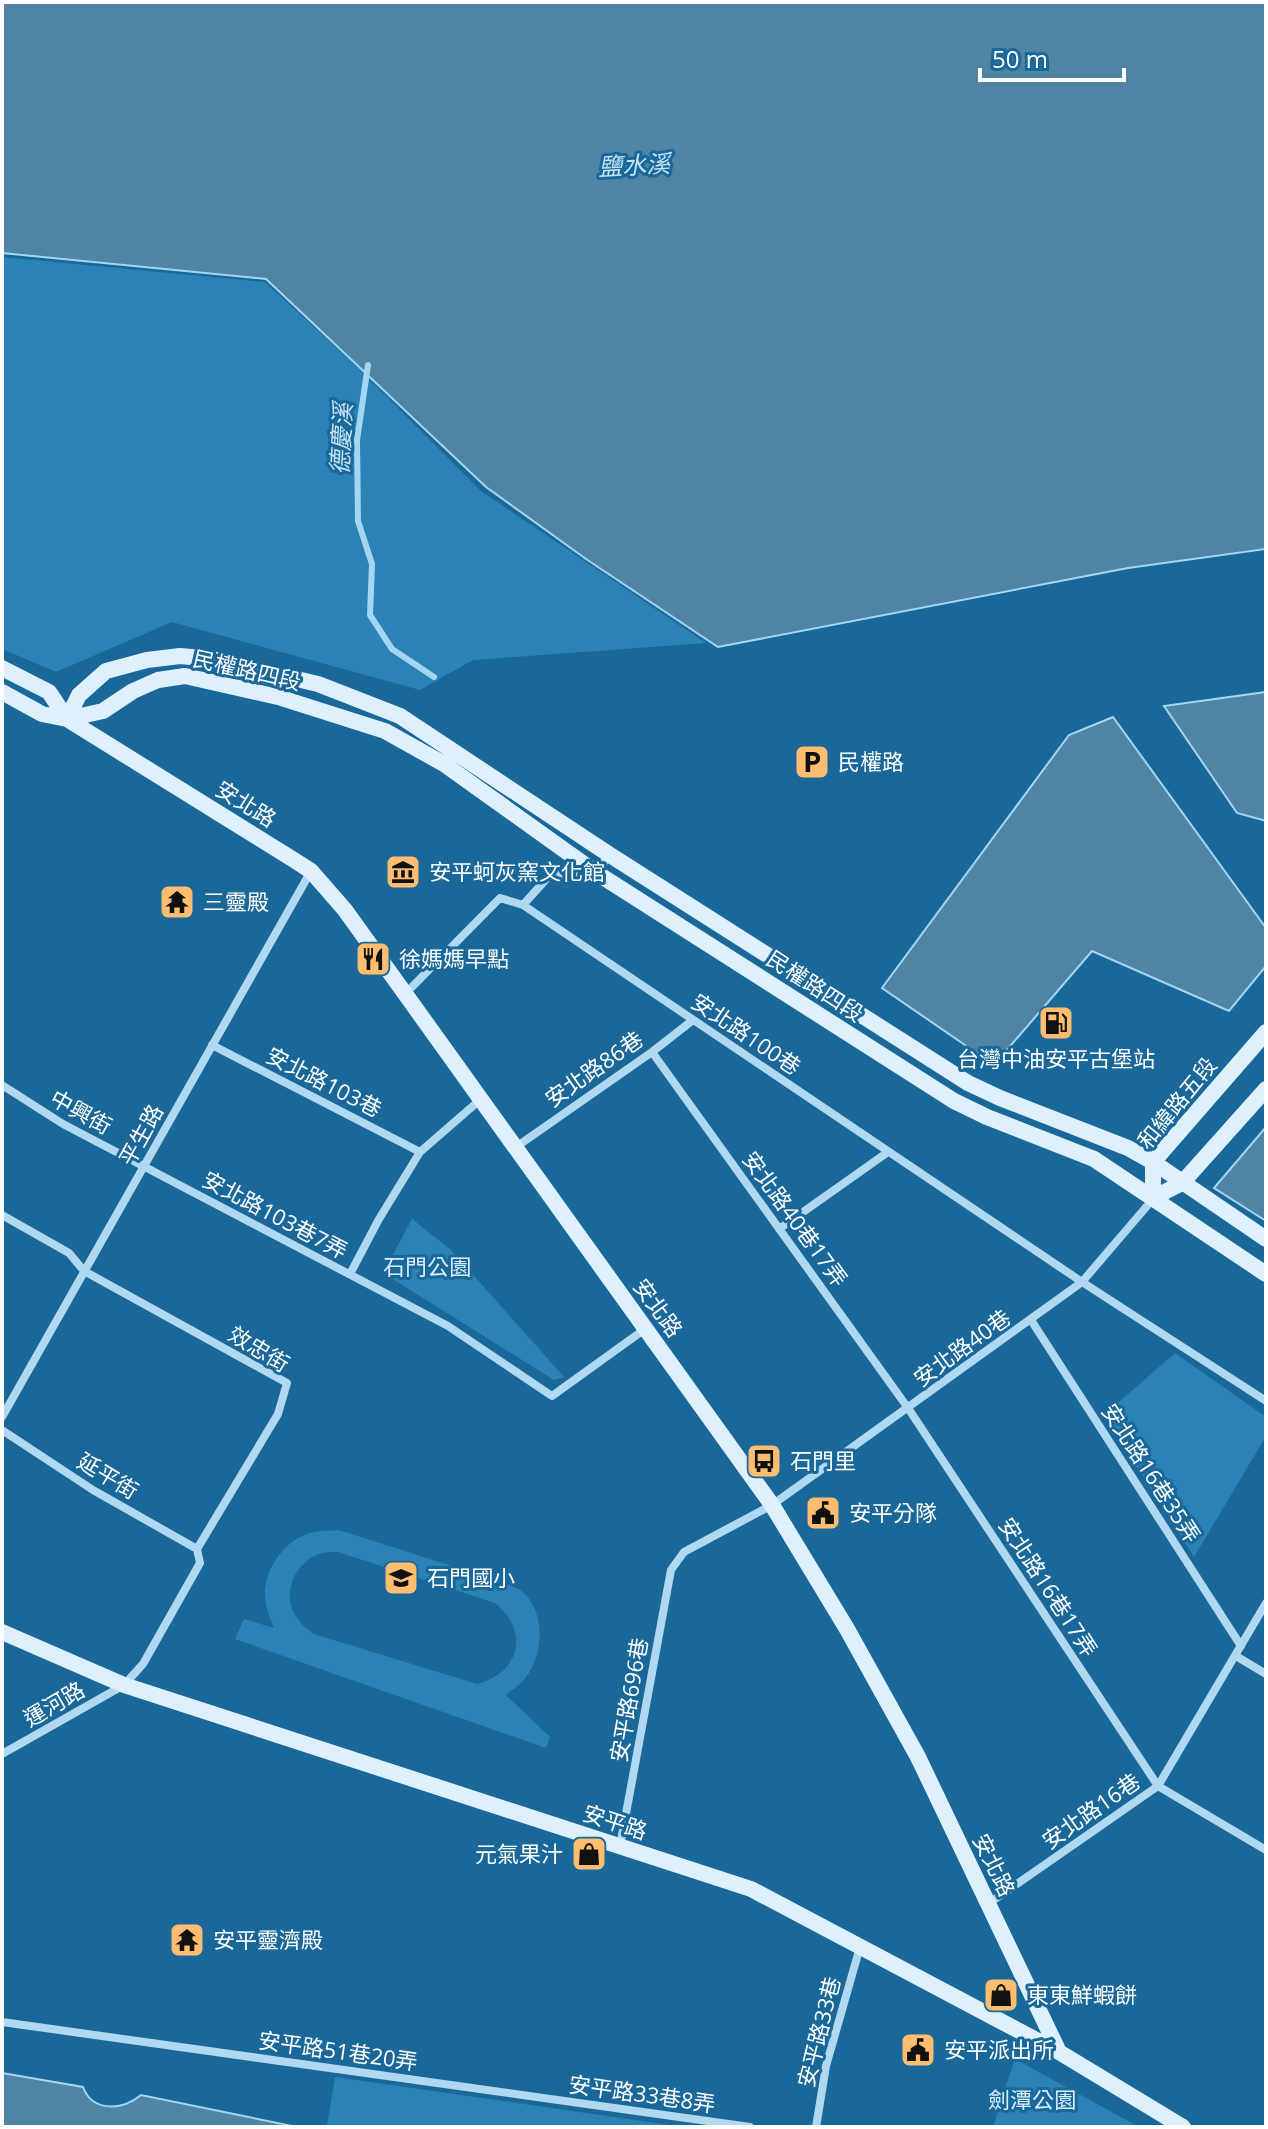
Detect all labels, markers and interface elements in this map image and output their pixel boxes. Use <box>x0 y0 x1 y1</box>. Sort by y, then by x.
scale bar <box>980 32 1124 82</box>
text: 50 m <box>992 42 1048 75</box>
water label: 鹽水溪 <box>597 146 674 183</box>
water label: 德慶溪 <box>322 399 359 476</box>
street label: 民權路四段 <box>190 642 304 696</box>
parking icon: 民權路 <box>793 743 831 781</box>
place label: 民權路 <box>838 746 904 776</box>
street label: 安北路 <box>211 773 282 833</box>
museum icon: 安平蚵灰窯文化館 <box>384 853 422 891</box>
place label: 安平蚵灰窯文化館 <box>429 856 605 886</box>
temple icon: 三靈殿 <box>158 883 196 921</box>
place label: 三靈殿 <box>203 886 269 916</box>
restaurant icon: 徐媽媽早點 <box>354 940 392 978</box>
place label: 徐媽媽早點 <box>399 943 509 973</box>
street label: 民權路四段 <box>761 943 870 1028</box>
street label: 安北路100巷 <box>686 986 807 1081</box>
fuel station icon: 台灣中油安平古堡站 <box>1037 1004 1075 1042</box>
street label: 安北路86巷 <box>538 1023 648 1113</box>
street label: 安北路103巷 <box>262 1039 387 1123</box>
place label: 台灣中油安平古堡站 <box>957 1043 1155 1073</box>
street label: 和緯路五段 <box>1130 1050 1222 1155</box>
street label: 中興街 <box>45 1082 118 1140</box>
street label: 平生路 <box>111 1098 169 1171</box>
street label: 安北路40巷17弄 <box>737 1145 855 1292</box>
street label: 安北路103巷7弄 <box>198 1163 353 1265</box>
park label: 石門公園 <box>383 1251 471 1281</box>
street label: 安北路 <box>627 1272 690 1343</box>
street label: 安北路40巷 <box>907 1302 1016 1393</box>
street label: 效忠街 <box>223 1318 296 1378</box>
street label: 安北路16巷35弄 <box>1096 1397 1208 1548</box>
bus stop icon: 石門里 <box>745 1442 783 1480</box>
street label: 延平街 <box>72 1445 145 1505</box>
place label: 石門里 <box>790 1445 856 1475</box>
public building icon: 安平分隊 <box>804 1494 842 1532</box>
place label: 安平分隊 <box>849 1497 937 1527</box>
street label: 安北路16巷17弄 <box>993 1511 1105 1662</box>
school or university icon: 石門國小 <box>382 1559 420 1597</box>
place label: 石門國小 <box>427 1562 515 1592</box>
street label: 安平路696巷 <box>602 1635 654 1764</box>
street label: 運河路 <box>17 1674 90 1733</box>
street label: 安北路16巷 <box>1035 1765 1145 1855</box>
street label: 安平路 <box>579 1797 651 1846</box>
street label: 安北路 <box>967 1828 1023 1901</box>
shop icon: 元氣果汁 <box>570 1835 608 1873</box>
place label: 元氣果汁 <box>475 1838 563 1868</box>
temple icon: 安平靈濟殿 <box>168 1921 206 1959</box>
place label: 安平靈濟殿 <box>213 1924 323 1954</box>
street label: 安平路33巷 <box>790 1973 846 2090</box>
shop icon: 東東鮮蝦餅 <box>982 1976 1020 2014</box>
place label: 東東鮮蝦餅 <box>1027 1979 1137 2009</box>
street label: 安平路51巷20弄 <box>257 2024 420 2076</box>
public building icon: 安平派出所 <box>899 2031 937 2069</box>
place label: 安平派出所 <box>944 2034 1054 2064</box>
street label: 安平路33巷8弄 <box>567 2068 717 2118</box>
park label: 劍潭公園 <box>988 2084 1076 2114</box>

